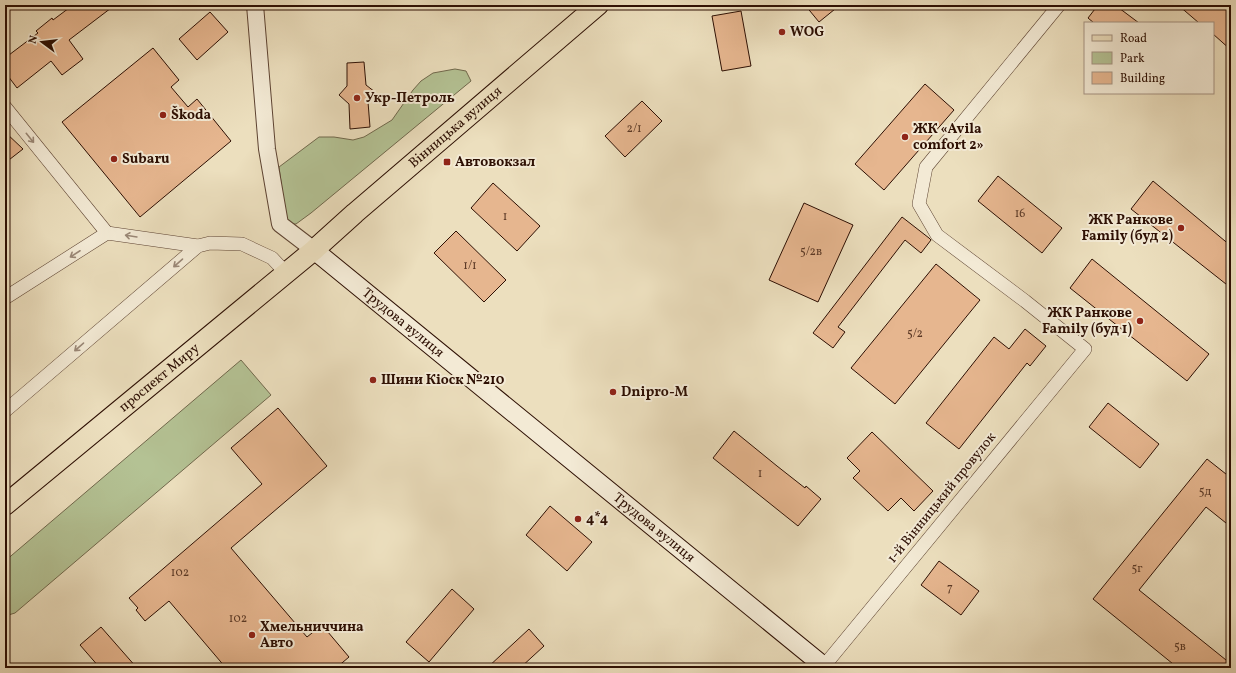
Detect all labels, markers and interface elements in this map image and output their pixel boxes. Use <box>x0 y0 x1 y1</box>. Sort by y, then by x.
north arrow <box>22 22 62 62</box>
legend <box>1084 22 1214 94</box>
place label: WOG <box>790 23 824 42</box>
marker: WOG <box>777 27 787 37</box>
text: Road <box>1120 31 1147 47</box>
text: N <box>26 34 42 46</box>
text: Park <box>1120 51 1145 67</box>
text: Building <box>1120 71 1165 87</box>
street label: Вінницька вулиця <box>405 82 506 172</box>
place label: Укр-Петроль <box>365 89 455 108</box>
marker: Укр-Петроль <box>352 93 362 103</box>
place label: Škoda <box>171 105 212 125</box>
marker: Škoda <box>158 110 168 120</box>
place label: ЖК «Avila comfort 2» <box>913 120 984 155</box>
house number: 2/1 <box>626 121 642 137</box>
one-way arrow <box>25 132 34 143</box>
marker: ЖК «Avila comfort 2» <box>900 132 910 142</box>
place label: Subaru <box>122 150 170 169</box>
place label: Автовокзал <box>455 153 535 172</box>
marker: Subaru <box>109 154 119 164</box>
marker: Автовокзал <box>442 157 452 167</box>
house number: 16 <box>1015 206 1025 222</box>
house number: 1 <box>503 209 507 225</box>
place label: ЖК Ранкове Family (буд 2) <box>1081 211 1173 246</box>
marker: ЖК Ранкове Family (буд 2) <box>1176 223 1186 233</box>
one-way arrow <box>125 232 138 240</box>
house number: 5/2в <box>800 244 822 260</box>
one-way arrow <box>69 249 80 258</box>
one-way arrow <box>173 258 183 268</box>
house number: 1/1 <box>463 258 477 274</box>
street label: Трудова вулиця <box>358 283 448 362</box>
place label: ЖК Ранкове Family (буд 1) <box>1042 304 1132 339</box>
marker: ЖК Ранкове Family (буд 1) <box>1135 316 1145 326</box>
house number: 5/2 <box>907 326 923 342</box>
street label: проспект Миру <box>115 339 204 417</box>
one-way arrow <box>74 343 84 352</box>
place label: Шини Кіоск №210 <box>381 371 505 390</box>
marker: Шини Кіоск №210 <box>368 375 378 385</box>
place label: Dnipro-M <box>621 383 688 402</box>
marker: Dnipro-M <box>608 387 618 397</box>
street label: 1-й Вінницький провулок <box>883 428 1001 567</box>
house number: 1 <box>758 466 762 482</box>
house number: 5д <box>1199 484 1211 500</box>
street label: Трудова вулиця <box>609 488 699 567</box>
place label: 4*4 <box>586 510 609 529</box>
marker: 4*4 <box>573 514 583 524</box>
house number: 5г <box>1131 561 1143 577</box>
house number: 102 <box>171 565 189 581</box>
house number: 7 <box>947 580 953 596</box>
house number: 102 <box>229 611 247 627</box>
place label: Хмельниччина Авто <box>260 618 364 653</box>
marker: Хмельниччина Авто <box>247 630 257 640</box>
house number: 5в <box>1174 639 1186 655</box>

